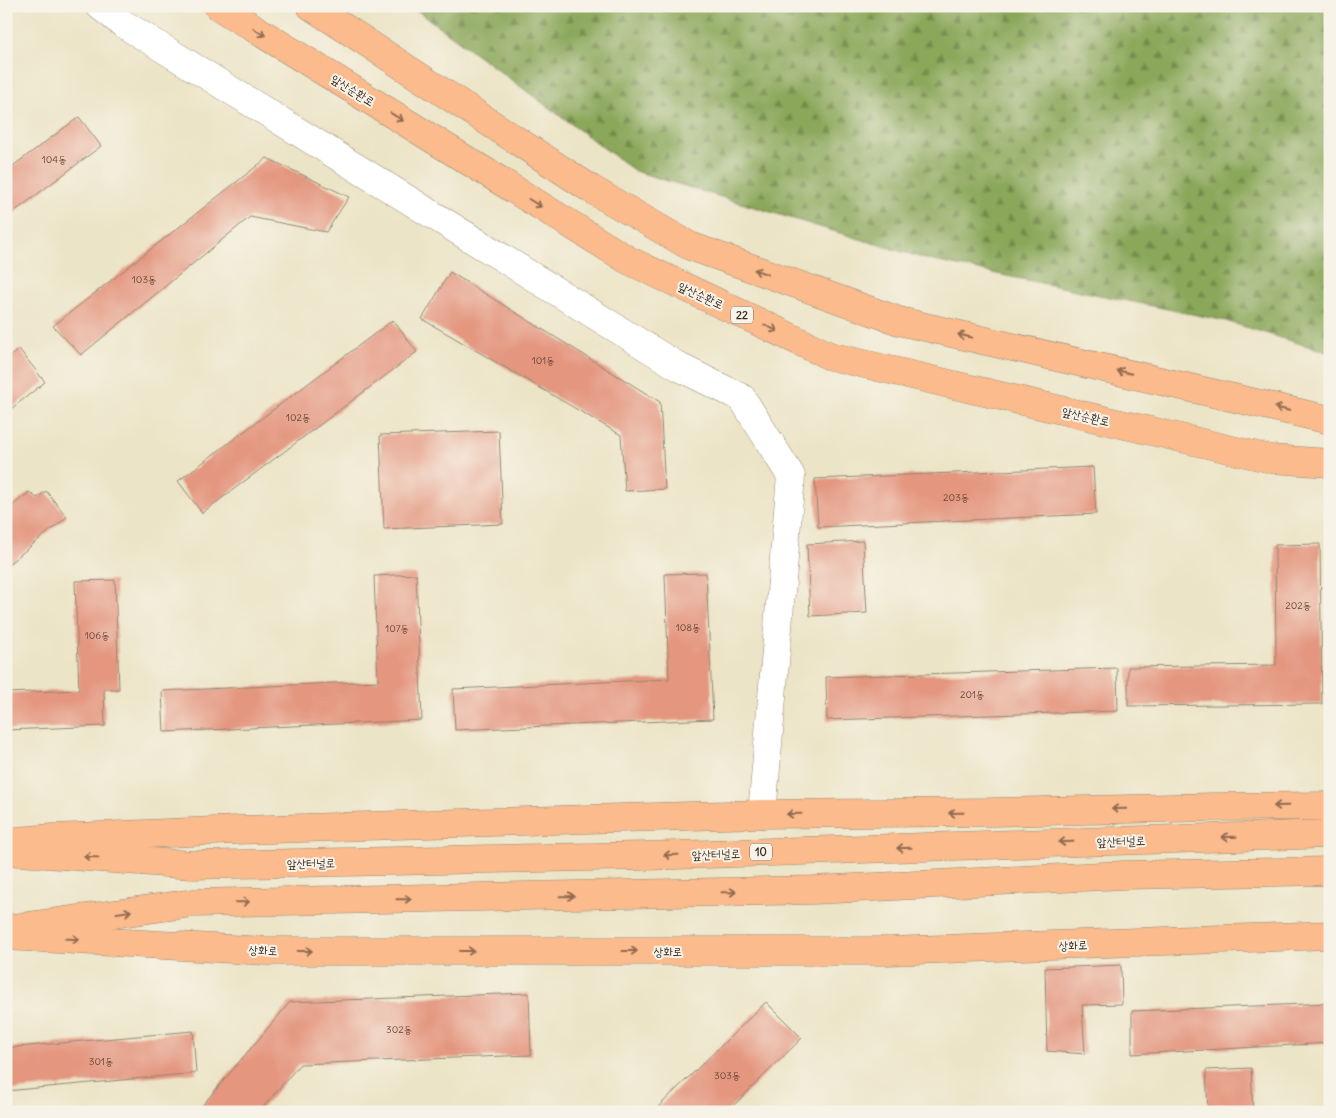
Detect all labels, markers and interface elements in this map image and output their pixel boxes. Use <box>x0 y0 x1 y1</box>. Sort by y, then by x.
one-way arrow <box>252 27 266 37</box>
street label: 앞산순환로 <box>329 71 377 109</box>
one-way arrow <box>390 113 404 123</box>
house number: 104동 <box>42 153 66 166</box>
one-way arrow <box>528 198 542 208</box>
one-way arrow <box>753 267 769 276</box>
house number: 103동 <box>132 273 156 286</box>
street label: 앞산순환로 <box>676 278 726 312</box>
road number: 22 <box>731 306 753 324</box>
one-way arrow <box>763 324 778 334</box>
one-way arrow <box>958 331 974 340</box>
house number: 101동 <box>532 354 554 367</box>
one-way arrow <box>1116 367 1132 376</box>
street label: 앞산순환로 <box>1061 403 1111 429</box>
one-way arrow <box>1275 404 1291 413</box>
house number: 102동 <box>286 411 310 424</box>
house number: 203동 <box>943 491 969 504</box>
house number: 202동 <box>1285 599 1311 612</box>
house number: 108동 <box>676 621 700 634</box>
house number: 107동 <box>385 622 409 635</box>
house number: 106동 <box>85 629 109 642</box>
house number: 201동 <box>960 688 984 701</box>
one-way arrow <box>1273 801 1290 811</box>
one-way arrow <box>1111 804 1127 814</box>
one-way arrow <box>948 808 964 817</box>
one-way arrow <box>786 809 802 819</box>
one-way arrow <box>1221 832 1237 842</box>
street label: 앞산터널로 <box>1097 833 1145 849</box>
one-way arrow <box>1058 838 1074 847</box>
one-way arrow <box>896 843 912 852</box>
road number: 10 <box>750 844 772 860</box>
street label: 앞산터널로 <box>692 846 740 862</box>
one-way arrow <box>664 850 680 860</box>
one-way arrow <box>84 852 100 861</box>
street label: 앞산터널로 <box>287 855 335 871</box>
one-way arrow <box>720 887 737 897</box>
one-way arrow <box>558 891 574 900</box>
one-way arrow <box>396 894 412 904</box>
one-way arrow <box>233 897 249 907</box>
one-way arrow <box>116 907 132 917</box>
one-way arrow <box>64 935 80 944</box>
street label: 상화로 <box>1058 937 1088 953</box>
street label: 상화로 <box>248 942 278 958</box>
street label: 상화로 <box>654 944 682 959</box>
one-way arrow <box>296 946 312 956</box>
one-way arrow <box>458 946 475 956</box>
one-way arrow <box>621 946 637 956</box>
house number: 302동 <box>386 1023 412 1036</box>
house number: 301동 <box>89 1055 113 1068</box>
house number: 303동 <box>714 1069 740 1082</box>

